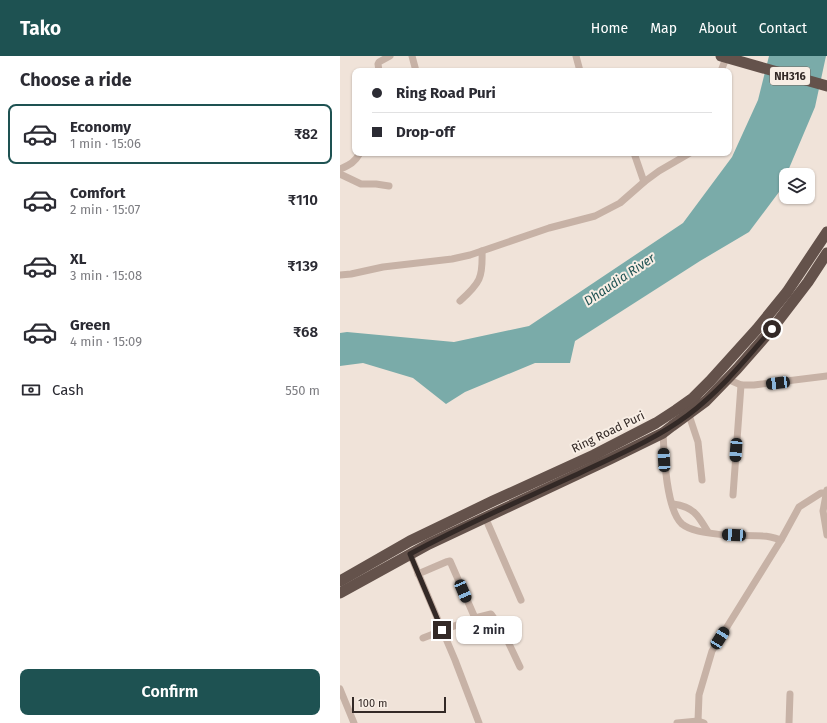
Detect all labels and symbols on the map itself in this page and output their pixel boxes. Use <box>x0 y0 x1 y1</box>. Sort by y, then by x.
road number: NH316 <box>770 67 810 85</box>
water label: Dhaudia River <box>581 250 658 309</box>
route start <box>763 320 781 338</box>
car <box>765 376 791 390</box>
street label: Ring Road Puri <box>569 408 647 456</box>
car <box>729 438 743 462</box>
car <box>657 448 671 472</box>
car <box>722 528 746 542</box>
car <box>453 578 473 604</box>
callout: 2 min <box>456 616 522 644</box>
route end <box>433 621 451 639</box>
car <box>709 625 731 651</box>
scale bar <box>352 695 446 714</box>

